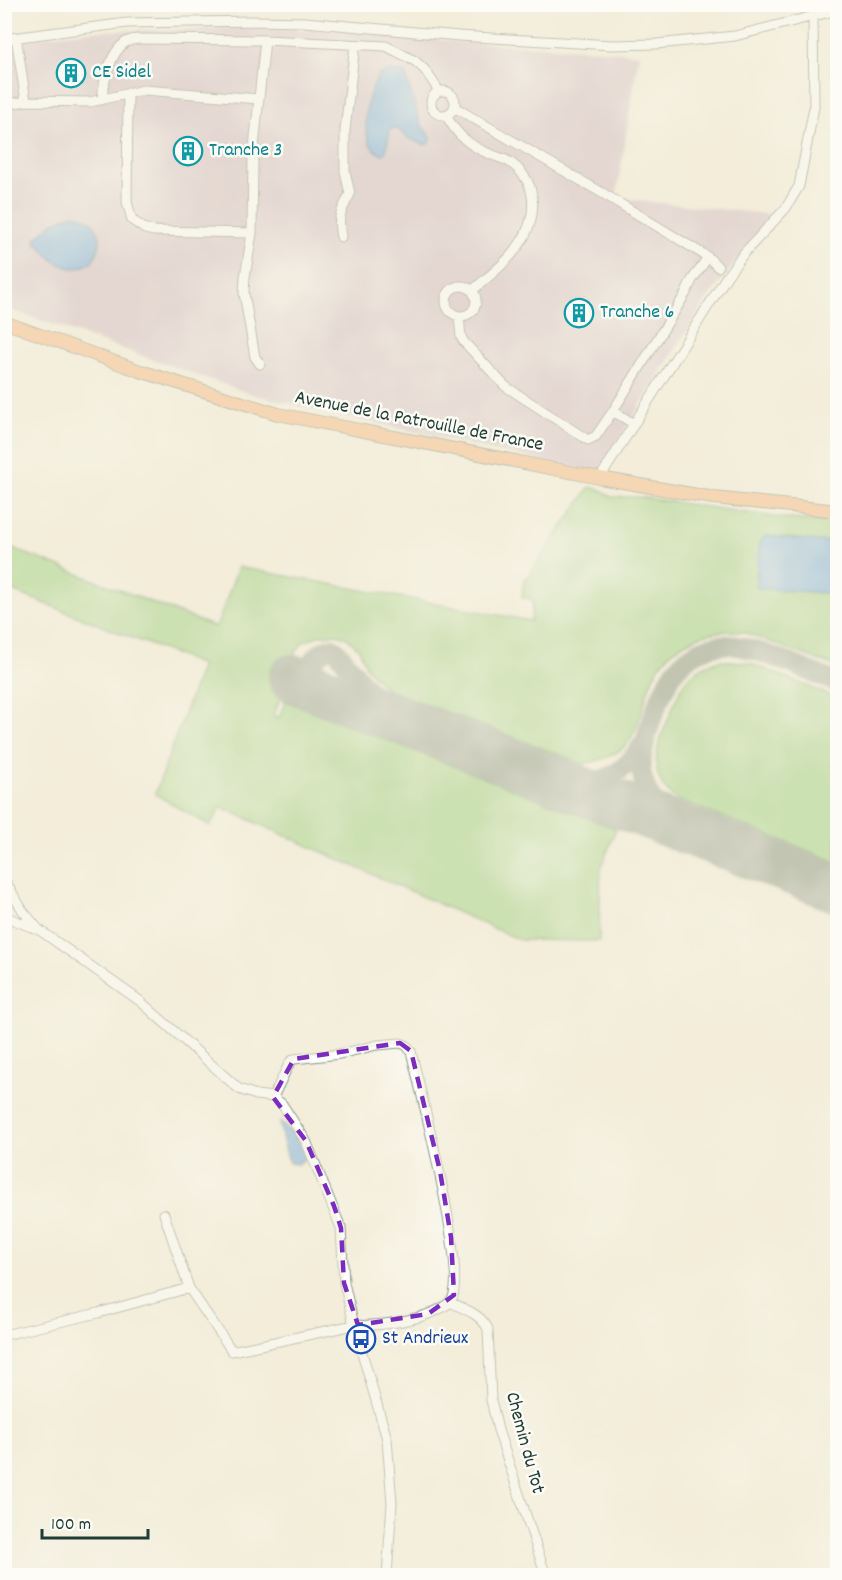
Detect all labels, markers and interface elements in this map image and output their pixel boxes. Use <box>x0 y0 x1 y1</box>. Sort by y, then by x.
building icon: CE Sidel <box>55 57 87 89</box>
place label: CE Sidel <box>92 59 151 87</box>
building icon: Tranche 3 <box>172 135 204 167</box>
place label: Tranche 3 <box>209 137 283 165</box>
building icon: Tranche 6 <box>563 297 595 329</box>
place label: Tranche 6 <box>600 299 674 327</box>
street label: Avenue de la Patrouille de France <box>292 384 546 460</box>
bus stop icon: St Andrieux <box>345 1323 377 1355</box>
place label: St Andrieux <box>382 1325 469 1353</box>
street label: Chemin du Tot <box>497 1389 551 1497</box>
scale bar <box>42 1502 148 1540</box>
text: 100 m <box>51 1513 91 1538</box>

